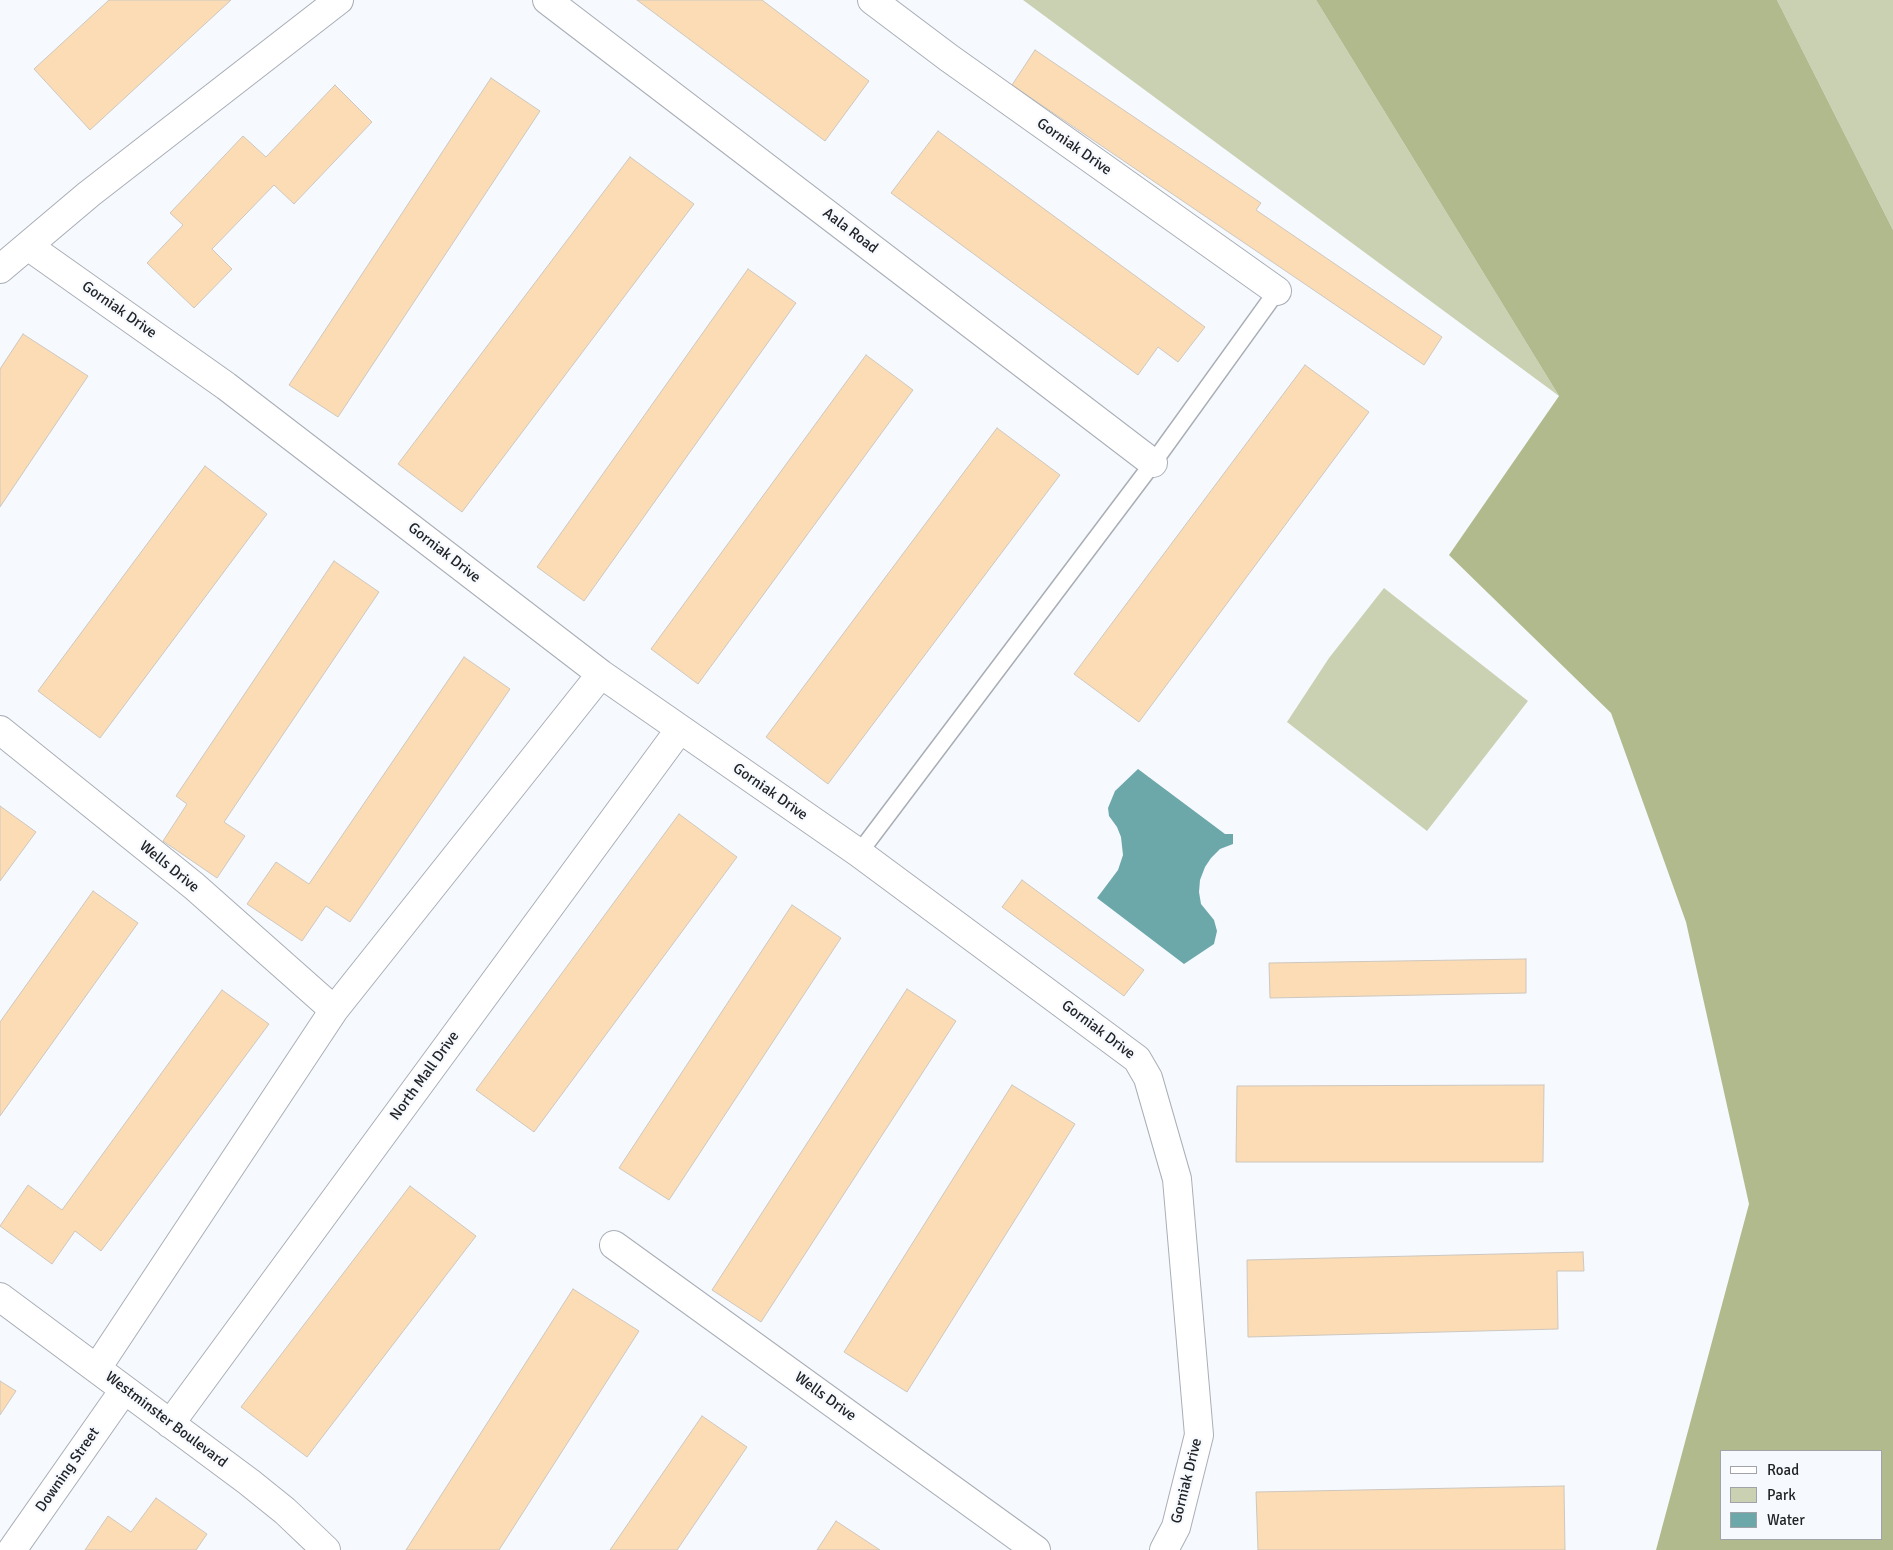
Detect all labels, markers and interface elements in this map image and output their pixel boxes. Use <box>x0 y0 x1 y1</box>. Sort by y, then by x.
street label: Gorniak Drive <box>1033 115 1115 179</box>
street label: Aala Road <box>819 204 881 258</box>
street label: Gorniak Drive <box>78 278 160 342</box>
street label: Gorniak Drive <box>404 519 484 587</box>
street label: Gorniak Drive <box>729 760 811 824</box>
street label: Wells Drive <box>135 837 203 897</box>
street label: Gorniak Drive <box>1058 997 1138 1063</box>
street label: North Mall Drive <box>387 1028 463 1124</box>
street label: Westminster Boulevard <box>101 1368 231 1472</box>
street label: Wells Drive <box>791 1369 859 1425</box>
street label: Downing Street <box>32 1424 104 1516</box>
street label: Gorniak Drive <box>1168 1437 1206 1525</box>
legend <box>1720 1450 1883 1540</box>
text: Road <box>1767 1461 1799 1479</box>
text: Park <box>1767 1486 1796 1504</box>
text: Water <box>1767 1511 1805 1529</box>

